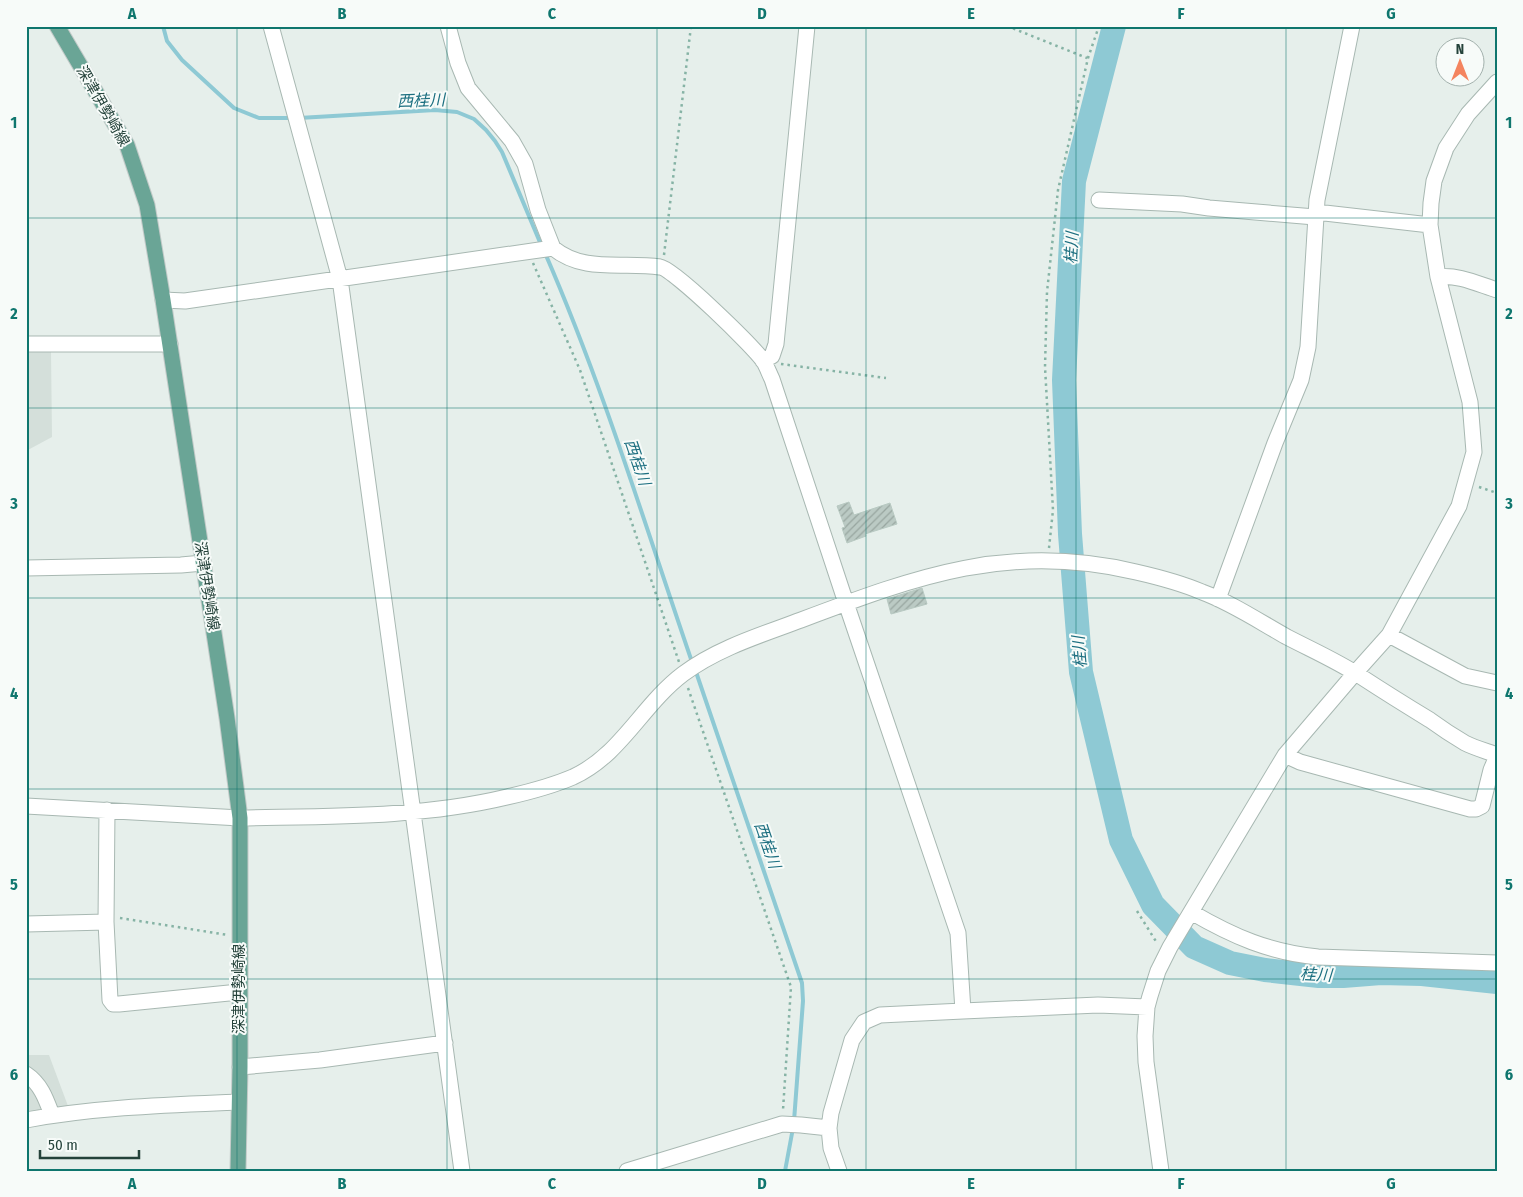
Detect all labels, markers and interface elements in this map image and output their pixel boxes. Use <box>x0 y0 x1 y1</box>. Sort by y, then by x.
text: A <box>127 4 137 23</box>
text: B <box>338 4 347 23</box>
text: C <box>548 4 557 23</box>
text: D <box>757 4 767 23</box>
text: E <box>967 4 975 23</box>
text: F <box>1177 4 1185 23</box>
text: G <box>1386 4 1396 23</box>
north arrow <box>1436 38 1486 88</box>
text: N <box>1456 41 1464 58</box>
street label: 深津伊勢崎線 <box>73 63 133 149</box>
water label: 西桂川 <box>397 90 447 111</box>
text: 1 <box>11 113 17 132</box>
text: 1 <box>1506 113 1512 132</box>
water label: 桂川 <box>1061 230 1082 265</box>
text: 2 <box>9 304 18 323</box>
text: 2 <box>1504 304 1513 323</box>
water label: 西桂川 <box>621 436 655 490</box>
text: 3 <box>9 494 18 513</box>
text: 3 <box>1504 494 1513 513</box>
street label: 深津伊勢崎線 <box>191 540 223 632</box>
water label: 桂川 <box>1068 633 1090 669</box>
text: 4 <box>10 684 18 703</box>
text: 4 <box>1505 684 1513 703</box>
water label: 西桂川 <box>751 819 785 873</box>
text: 5 <box>10 875 18 894</box>
text: 5 <box>1505 875 1513 894</box>
street label: 深津伊勢崎線 <box>230 944 248 1034</box>
water label: 桂川 <box>1299 964 1334 985</box>
text: 6 <box>10 1065 18 1084</box>
text: 6 <box>1505 1065 1513 1084</box>
scale bar <box>40 1127 139 1159</box>
text: 50 m <box>48 1136 78 1154</box>
text: A <box>127 1174 137 1193</box>
text: B <box>338 1174 347 1193</box>
text: C <box>548 1174 557 1193</box>
text: D <box>757 1174 767 1193</box>
text: E <box>967 1174 975 1193</box>
text: F <box>1177 1174 1185 1193</box>
text: G <box>1386 1174 1396 1193</box>

